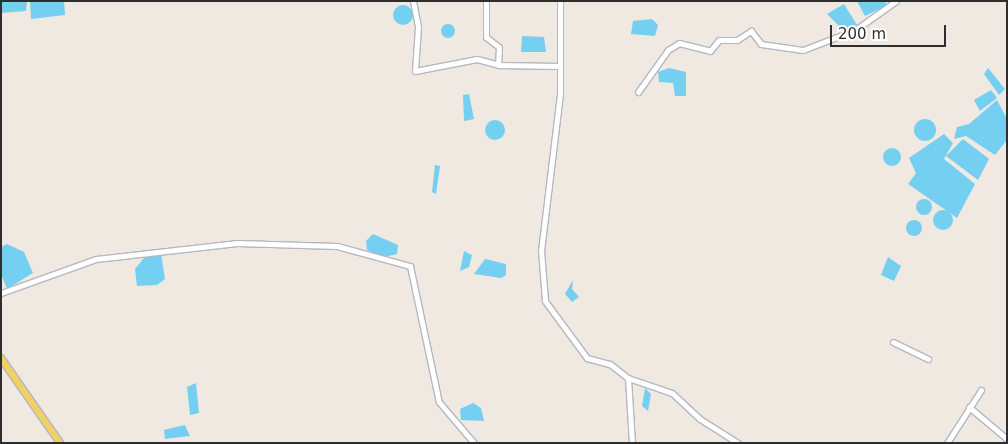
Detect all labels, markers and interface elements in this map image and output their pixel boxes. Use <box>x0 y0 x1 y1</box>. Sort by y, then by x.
scale bar <box>833 15 949 47</box>
text: 200 m <box>838 25 886 43</box>

